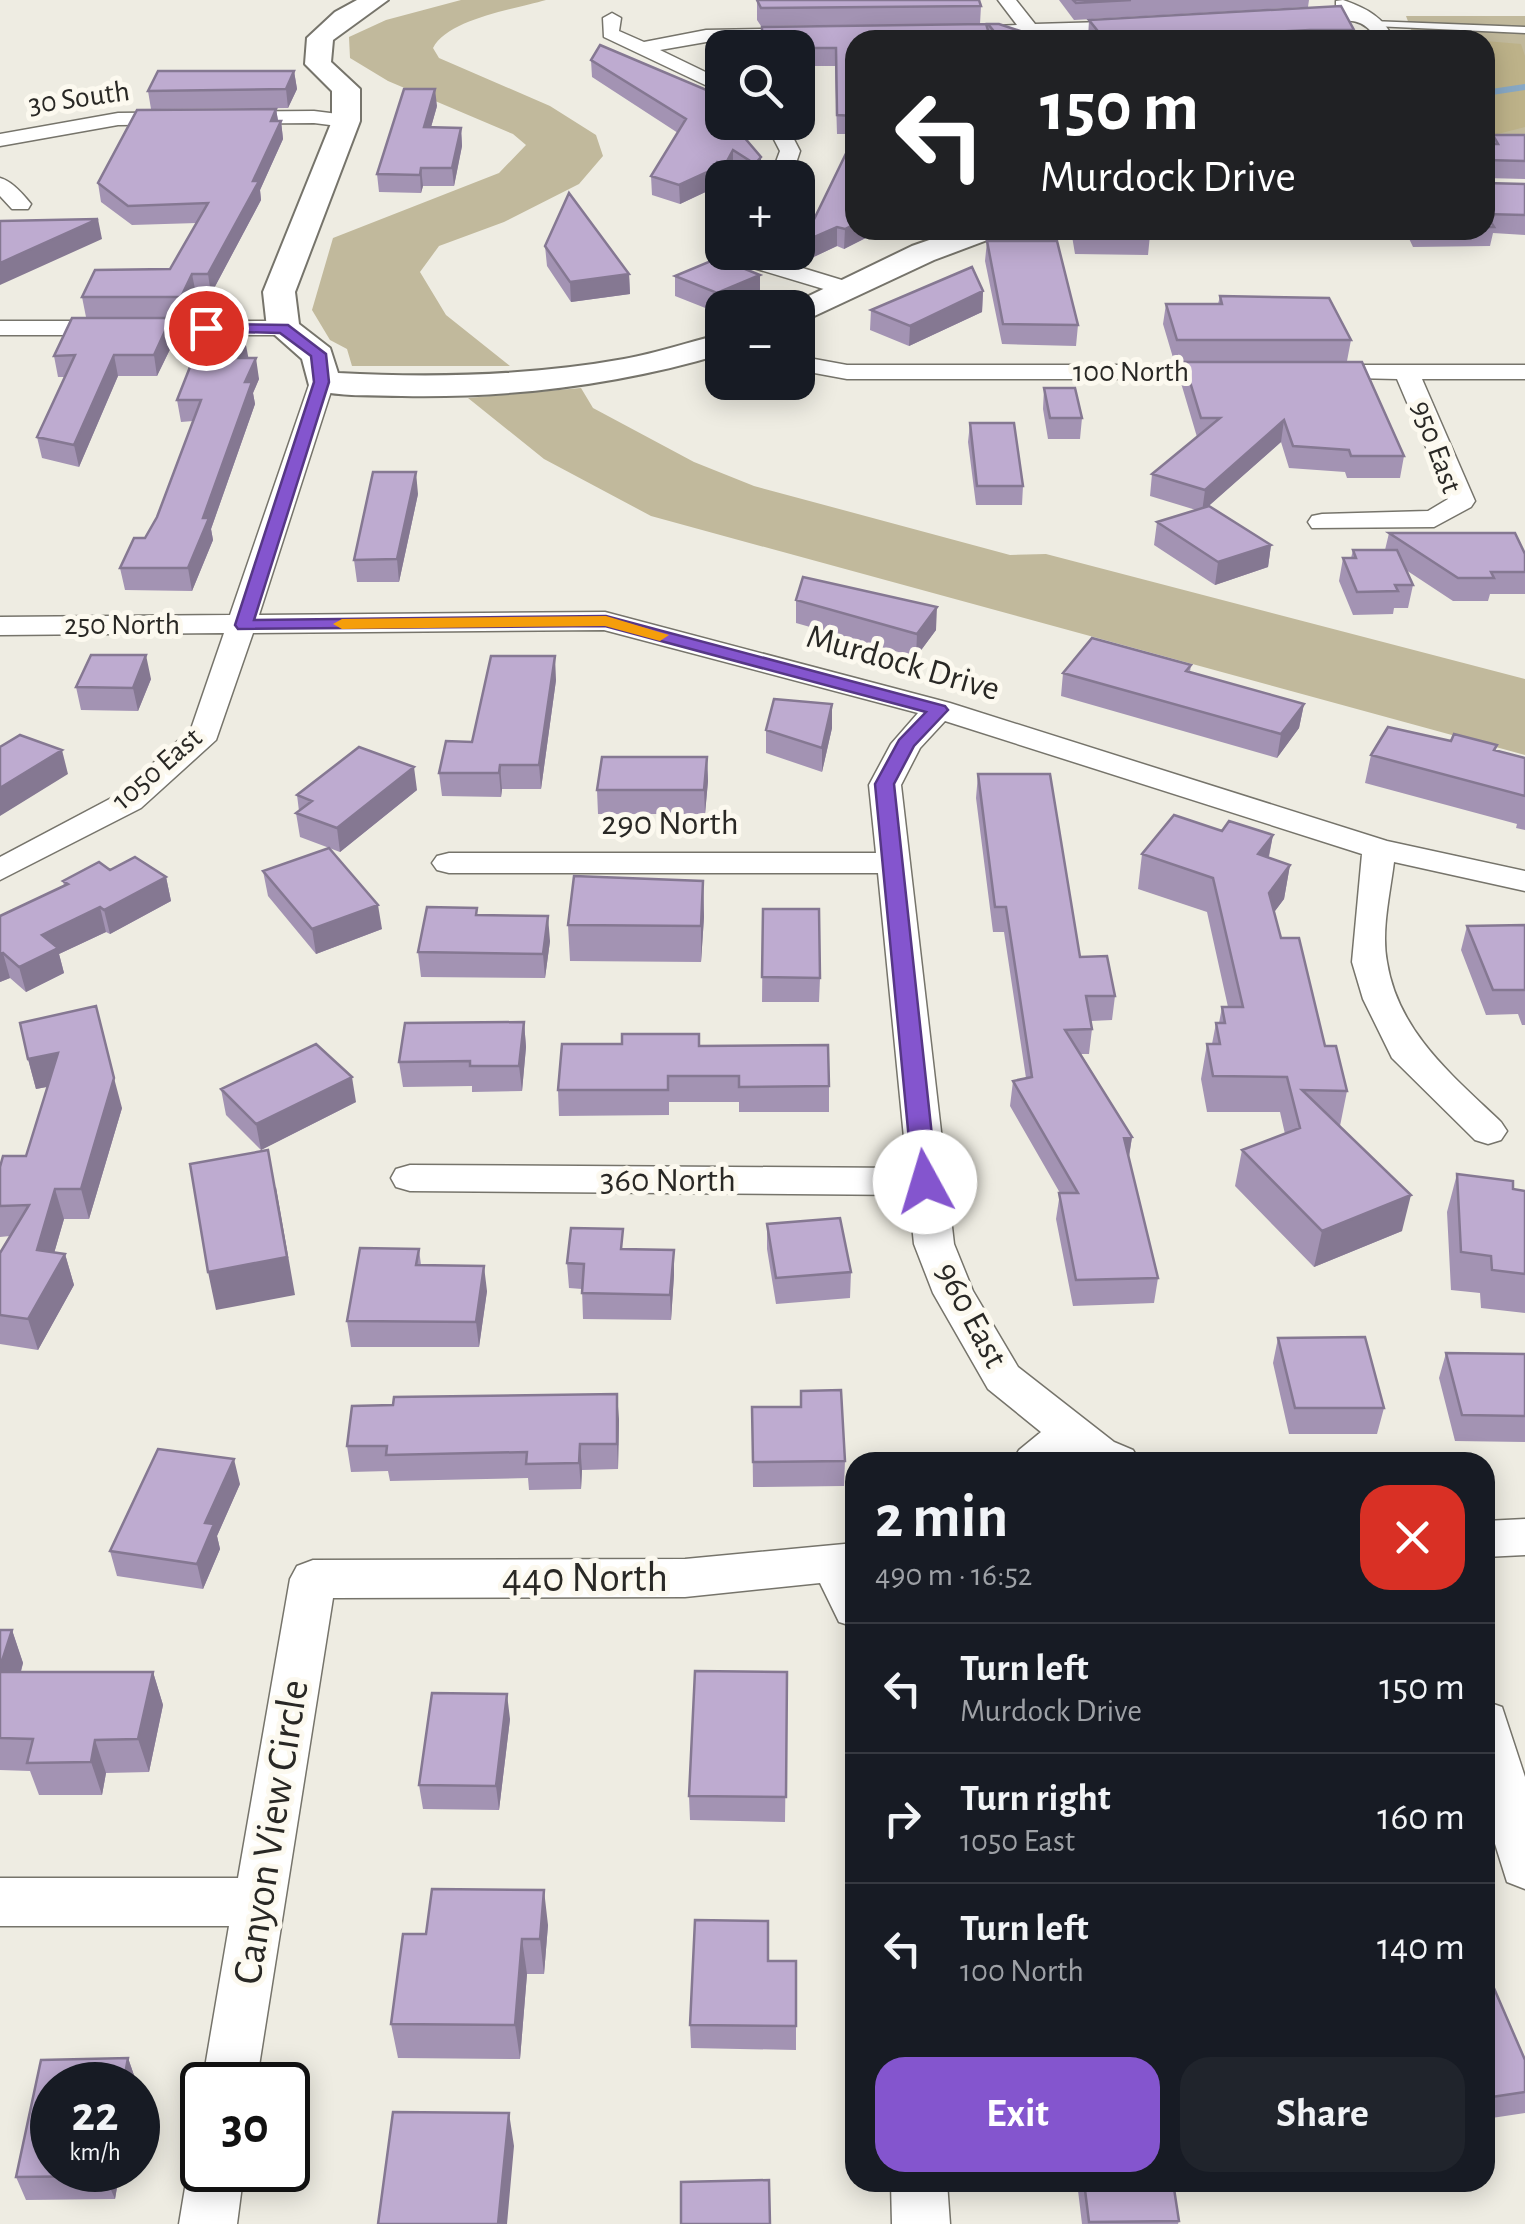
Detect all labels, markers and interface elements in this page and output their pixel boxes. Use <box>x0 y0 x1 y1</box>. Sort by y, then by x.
map controls <box>705 30 815 400</box>
button: search <box>705 30 815 140</box>
icon: left <box>875 70 1005 200</box>
text: 150 m <box>1040 73 1199 143</box>
street label: 30 South <box>26 76 132 120</box>
text: Murdock Drive <box>1040 155 1296 200</box>
button: + <box>705 160 815 270</box>
pin <box>164 286 249 371</box>
button: − <box>705 290 815 400</box>
icon: arrive <box>179 301 234 356</box>
street label: 100 North <box>1073 357 1189 387</box>
street label: 950 East <box>1406 397 1467 498</box>
street label: 250 North <box>64 610 180 640</box>
street label: Murdock Drive <box>803 619 1003 707</box>
street label: 1050 East <box>106 722 208 816</box>
street label: 290 North <box>601 806 739 841</box>
position arrow <box>873 1130 977 1234</box>
street label: 360 North <box>600 1163 736 1198</box>
street label: 960 East <box>929 1257 1013 1373</box>
button: close <box>1360 1485 1465 1590</box>
text: 2 min <box>875 1488 1008 1548</box>
street label: 440 North <box>502 1557 668 1599</box>
text: 490 m · 16:52 <box>875 1559 1032 1591</box>
text: Turn left <box>960 1650 1088 1688</box>
icon: left <box>875 1661 930 1716</box>
text: 150 m <box>1379 1669 1465 1707</box>
street label: Canyon View Circle <box>226 1677 316 1987</box>
text: Murdock Drive <box>960 1695 1142 1727</box>
text: Turn right <box>960 1780 1110 1818</box>
icon: right <box>875 1791 930 1846</box>
text: 160 m <box>1377 1799 1465 1837</box>
text: 1050 East <box>960 1825 1075 1857</box>
text: Turn left <box>960 1910 1088 1948</box>
icon: left <box>875 1921 930 1976</box>
text: 140 m <box>1377 1929 1465 1967</box>
text: 100 North <box>960 1955 1084 1987</box>
button: Exit <box>875 2057 1160 2172</box>
button: Share <box>1180 2057 1465 2172</box>
speed limit sign: 30 <box>180 2062 310 2192</box>
text: 22 <box>71 2090 119 2140</box>
text: km/h <box>69 2140 121 2165</box>

